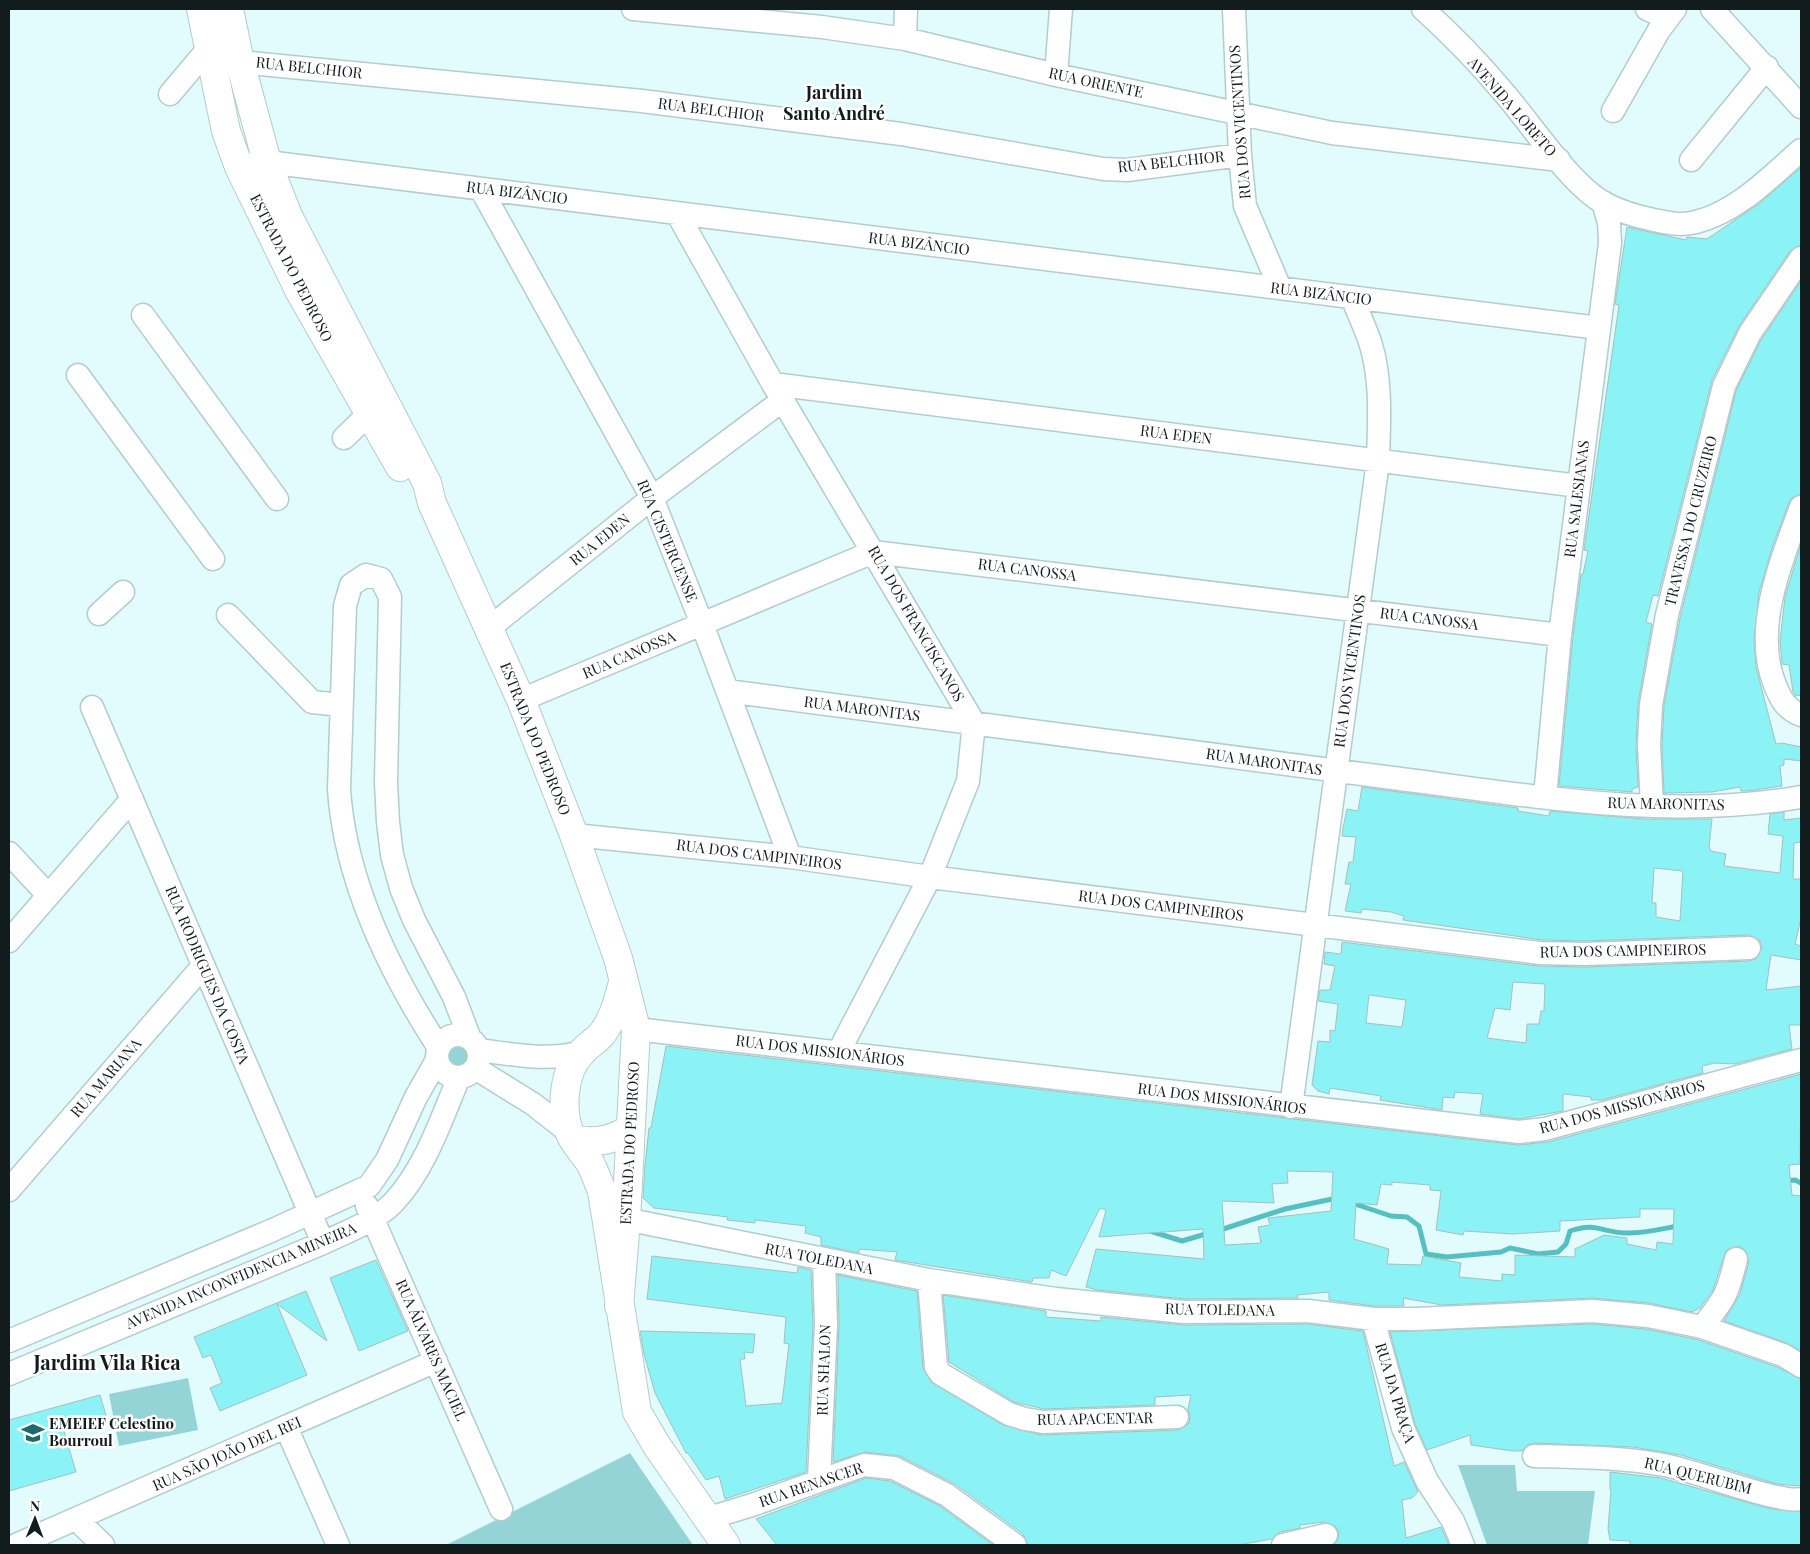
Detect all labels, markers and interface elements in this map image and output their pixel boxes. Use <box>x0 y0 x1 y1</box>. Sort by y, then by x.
street label: RUA DOS VICENTINOS <box>1224 44 1254 200</box>
street label: RUA BELCHIOR <box>255 51 364 83</box>
street label: AVENIDA LORETO <box>1463 52 1562 160</box>
street label: RUA ORIENTE <box>1047 62 1146 102</box>
district label: Jardim Santo André <box>783 80 885 125</box>
street label: RUA BELCHIOR <box>657 93 766 125</box>
street label: RUA BELCHIOR <box>1117 145 1226 177</box>
street label: RUA BIZÂNCIO <box>465 176 569 208</box>
street label: ESTRADA DO PEDROSO <box>246 190 338 345</box>
street label: RUA BIZÂNCIO <box>867 227 971 259</box>
street label: RUA BIZÂNCIO <box>1269 277 1373 309</box>
street label: RUA EDEN <box>1139 420 1214 448</box>
street label: TRAVESSA DO CRUZEIRO <box>1659 433 1721 608</box>
street label: RUA SALESIANAS <box>1559 439 1593 559</box>
street label: RUA CISTERCENSE <box>633 476 703 605</box>
street label: RUA EDEN <box>565 508 634 570</box>
street label: RUA DOS FRANCISCANOS <box>864 542 970 705</box>
street label: RUA CANOSSA <box>977 553 1078 585</box>
street label: RUA DOS VICENTINOS <box>1328 593 1370 749</box>
street label: RUA CANOSSA <box>1379 602 1480 634</box>
street label: RUA CANOSSA <box>579 625 679 683</box>
street label: ESTRADA DO PEDROSO <box>496 659 576 818</box>
street label: RUA MARONITAS <box>803 691 922 725</box>
street label: RUA MARONITAS <box>1205 743 1324 779</box>
street label: RUA MARONITAS <box>1607 792 1725 814</box>
street label: RUA DOS CAMPINEIROS <box>675 834 843 874</box>
street label: RUA RODRIGUES DA COSTA <box>161 882 255 1067</box>
street label: RUA DOS CAMPINEIROS <box>1077 885 1245 925</box>
street label: RUA DOS CAMPINEIROS <box>1540 939 1706 961</box>
street label: RUA DOS MISSIONÁRIOS <box>734 1030 906 1070</box>
street label: RUA MARIANA <box>65 1033 146 1121</box>
street label: ESTRADA DO PEDROSO <box>615 1061 643 1225</box>
street label: RUA DOS MISSIONÁRIOS <box>1537 1074 1707 1138</box>
street label: RUA DOS MISSIONÁRIOS <box>1136 1078 1308 1118</box>
street label: AVENIDA INCONFIDENCIA MINEIRA <box>121 1217 360 1333</box>
street label: RUA TOLEDANA <box>763 1238 876 1278</box>
street label: RUA ÁLVARES MACIEL <box>392 1276 472 1424</box>
street label: RUA TOLEDANA <box>1165 1298 1276 1320</box>
street label: RUA SHALON <box>811 1323 835 1416</box>
street label: RUA DA PRAÇA <box>1371 1340 1421 1446</box>
district label: Jardim Vila Rica <box>32 1348 181 1375</box>
street label: RUA APACENTAR <box>1037 1407 1154 1429</box>
street label: RUA SÃO JOÃO DEL REI <box>149 1411 304 1495</box>
place label: EMEIEF Celestino Bourroul <box>49 1413 174 1450</box>
school or university icon: EMEIEF Celestino Bourroul <box>20 1420 46 1446</box>
street label: RUA QUERUBIM <box>1642 1452 1754 1498</box>
street label: RUA RENASCER <box>756 1457 866 1511</box>
north arrow <box>10 1494 60 1544</box>
text: N <box>30 1496 40 1515</box>

